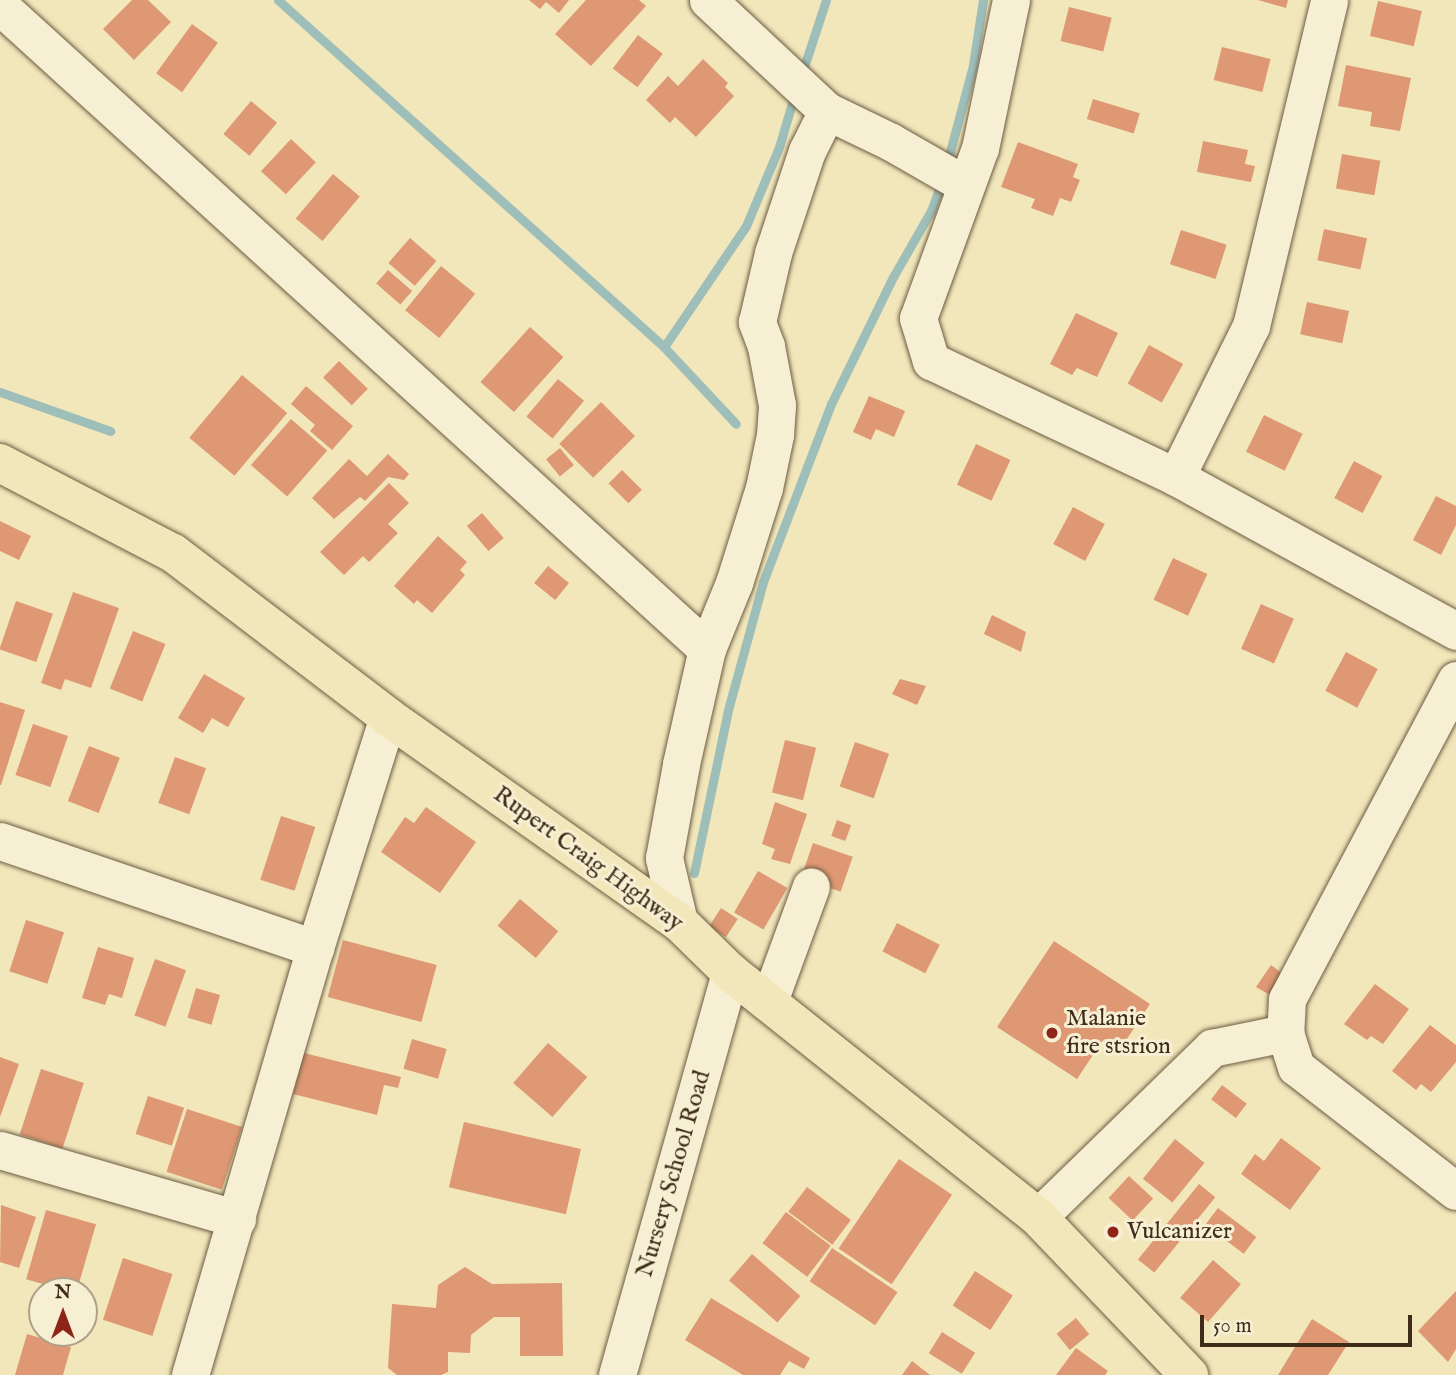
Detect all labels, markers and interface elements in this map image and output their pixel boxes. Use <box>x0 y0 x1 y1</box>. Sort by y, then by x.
street label: Rupert Craig Highway <box>487 780 689 938</box>
place label: Malanie fire stsrion <box>1066 1005 1171 1061</box>
marker: Malanie fire stsrion <box>1044 1025 1060 1041</box>
street label: Nursery School Road <box>631 1067 717 1281</box>
place label: Vulcanizer <box>1127 1218 1232 1246</box>
marker: Vulcanizer <box>1105 1224 1121 1240</box>
north arrow <box>28 1277 98 1347</box>
text: N <box>55 1281 71 1305</box>
scale bar <box>1204 1302 1416 1346</box>
text: 50 m <box>1213 1313 1252 1340</box>

